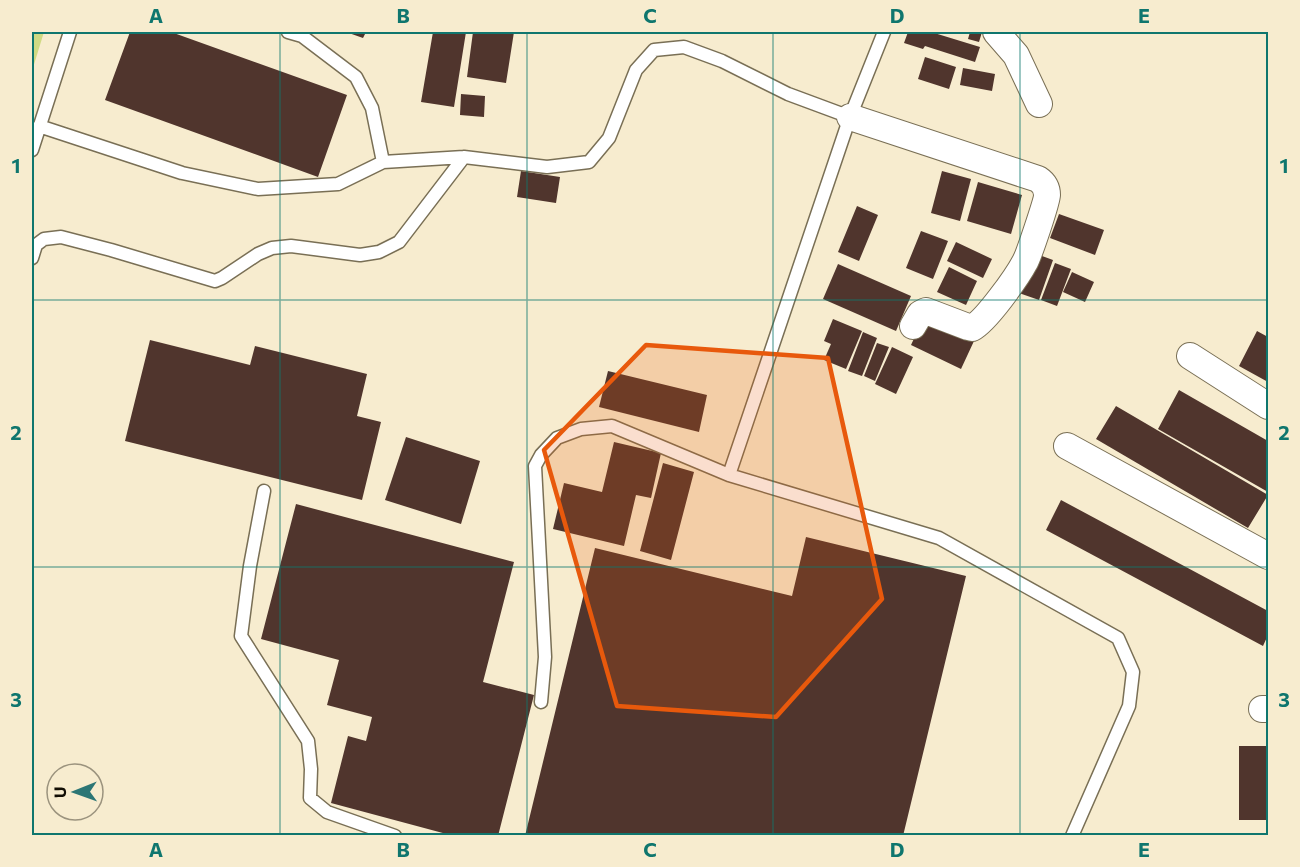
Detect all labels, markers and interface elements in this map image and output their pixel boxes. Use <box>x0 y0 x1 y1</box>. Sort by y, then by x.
text: A <box>149 3 163 27</box>
text: B <box>396 3 410 27</box>
text: C <box>643 3 657 27</box>
text: D <box>890 3 904 27</box>
text: E <box>1138 3 1150 27</box>
text: 1 <box>11 153 21 177</box>
text: 1 <box>1279 153 1289 177</box>
text: 2 <box>10 420 22 444</box>
text: 2 <box>1278 420 1290 444</box>
text: 3 <box>10 687 22 711</box>
text: 3 <box>1278 687 1290 711</box>
north arrow <box>45 762 105 822</box>
text: U <box>50 786 69 798</box>
text: A <box>149 837 163 861</box>
text: B <box>396 837 410 861</box>
text: C <box>643 837 657 861</box>
text: D <box>890 837 904 861</box>
text: E <box>1138 837 1150 861</box>

